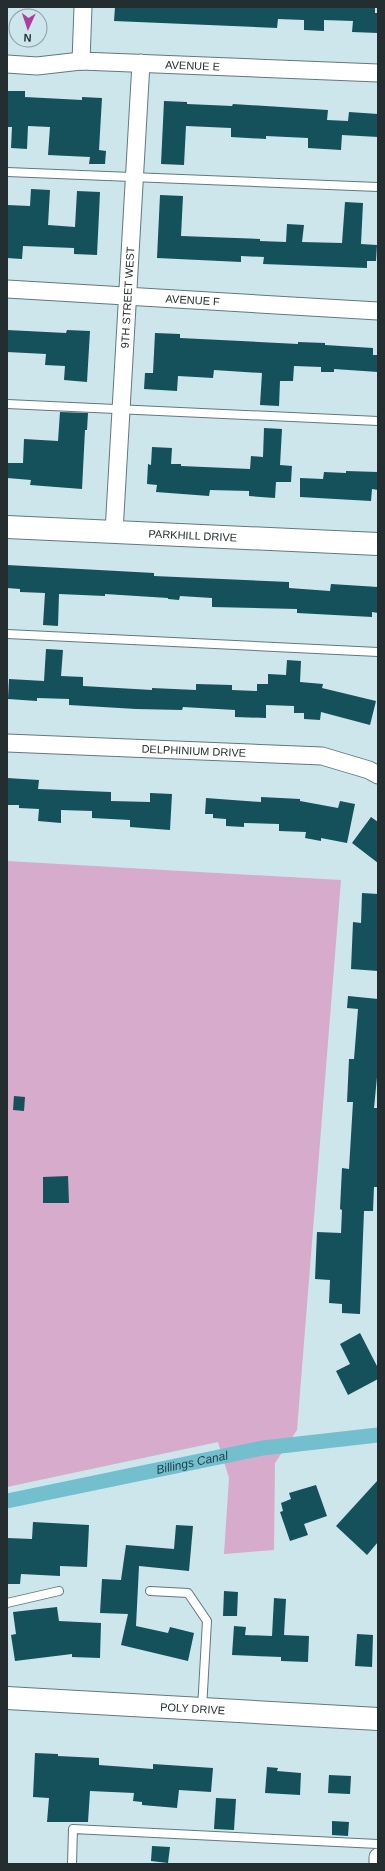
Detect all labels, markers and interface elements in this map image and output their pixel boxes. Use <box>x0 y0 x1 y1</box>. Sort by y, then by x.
north arrow <box>8 8 48 48</box>
text: N <box>23 32 32 44</box>
street label: AVENUE E <box>165 58 220 73</box>
street label: 9TH STREET WEST <box>119 246 136 349</box>
street label: AVENUE F <box>165 292 220 308</box>
street label: PARKHILL DRIVE <box>148 527 237 544</box>
street label: DELPHINIUM DRIVE <box>141 743 246 759</box>
water label: Billings Canal <box>155 1448 229 1477</box>
street label: POLY DRIVE <box>160 1701 226 1716</box>

